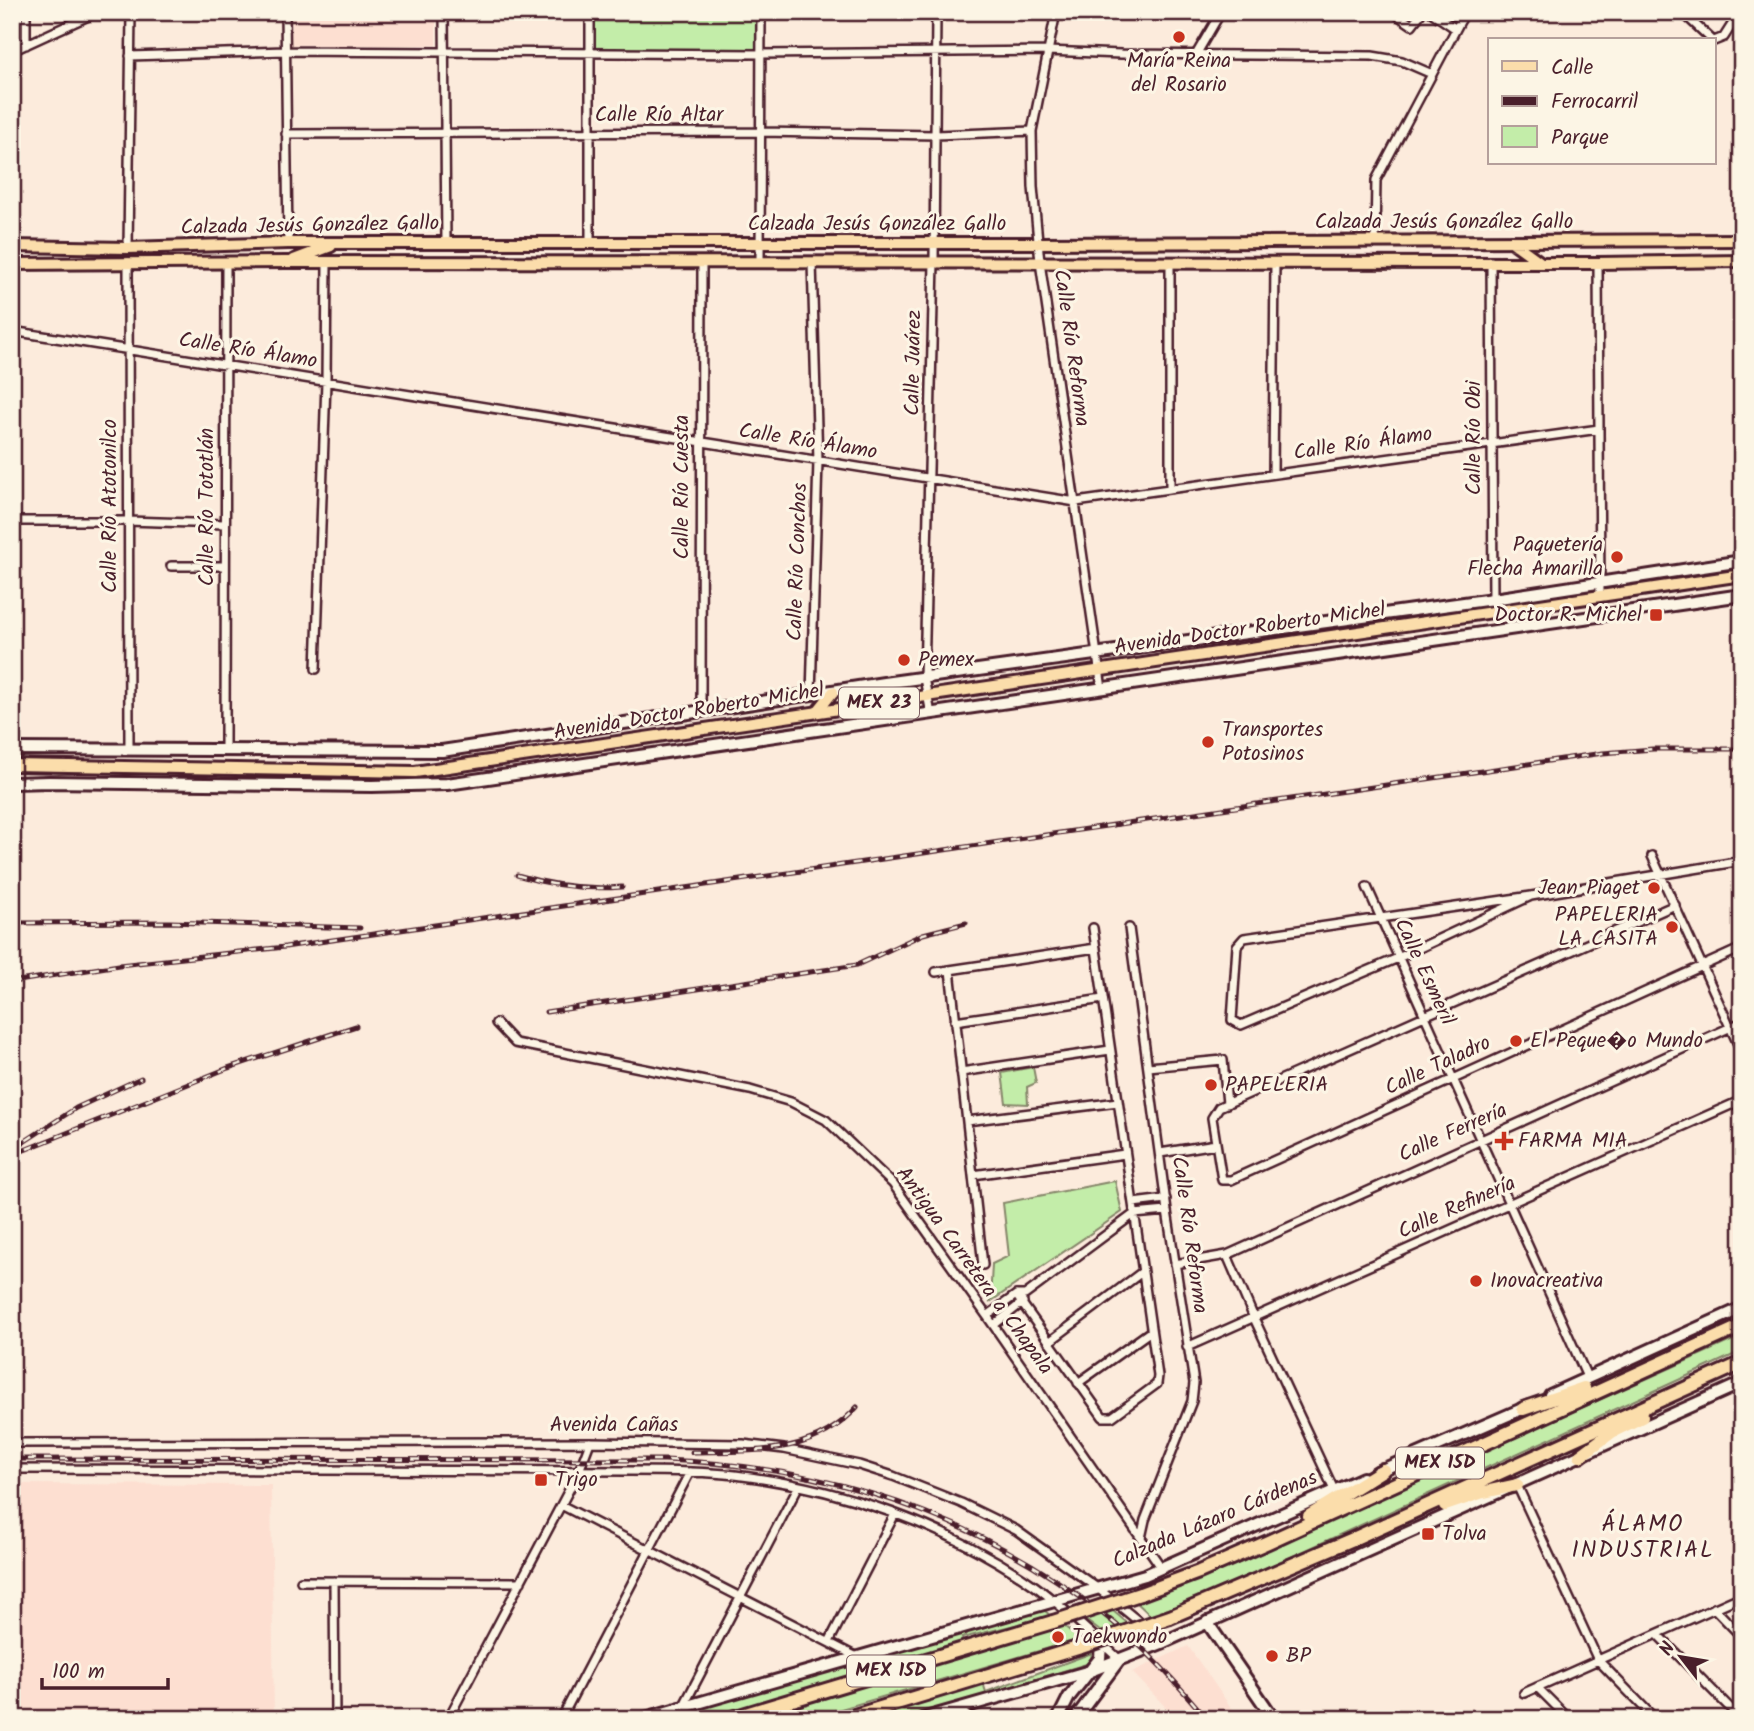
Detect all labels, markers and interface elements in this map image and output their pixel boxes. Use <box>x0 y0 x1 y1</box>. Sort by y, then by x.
marker: María Reina del Rosario <box>1171 29 1187 45</box>
legend <box>1488 38 1716 164</box>
place label: María Reina del Rosario <box>1127 45 1231 102</box>
text: Calle <box>1551 52 1594 85</box>
text: Ferrocarril <box>1551 86 1638 119</box>
street label: Calle Río Altar <box>595 99 724 132</box>
text: Parque <box>1551 122 1609 155</box>
street label: Calzada Jesús González Gallo <box>1315 206 1573 239</box>
street label: Calzada Jesús González Gallo <box>180 207 440 245</box>
street label: Calzada Jesús González Gallo <box>748 208 1006 241</box>
street label: Calle Río Reforma <box>1044 267 1098 429</box>
street label: Calle Juárez <box>897 310 931 416</box>
street label: Calle Río Álamo <box>176 324 320 378</box>
street label: Calle Río Obi <box>1458 380 1491 495</box>
street label: Calle Río Cuesta <box>666 415 699 559</box>
street label: Calle Río Álamo <box>736 415 880 469</box>
street label: Calle Río Álamo <box>1291 418 1435 470</box>
street label: Calle Río Atotonilco <box>94 419 127 593</box>
street label: Calle Río Tototlán <box>191 428 224 586</box>
street label: Calle Río Conchos <box>779 482 817 642</box>
place label: Paquetería Flecha Amarilla <box>1467 529 1603 586</box>
marker: Paquetería Flecha Amarilla <box>1609 549 1625 565</box>
street label: Avenida Doctor Roberto Michel <box>1112 594 1388 664</box>
place label: Doctor R. Michel <box>1494 599 1642 632</box>
marker: Doctor R. Michel <box>1648 607 1664 623</box>
place label: Pemex <box>918 644 975 677</box>
marker: Pemex <box>896 652 912 668</box>
street label: Avenida Doctor Roberto Michel <box>551 674 827 750</box>
road number: MEX 23 <box>839 688 919 718</box>
place label: Transportes Potosinos <box>1222 714 1323 771</box>
marker: Transportes Potosinos <box>1200 734 1216 750</box>
place label: Jean Piaget <box>1537 872 1641 905</box>
marker: Jean Piaget <box>1646 880 1662 896</box>
place label: PAPELERIA LA CASITA <box>1555 899 1658 956</box>
street label: Calle Esmeril <box>1385 913 1463 1031</box>
marker: PAPELERIA LA CASITA <box>1664 919 1680 935</box>
place label: El Peque�o Mundo <box>1530 1025 1703 1058</box>
street label: Calle Taladro <box>1380 1027 1496 1105</box>
marker: El Peque�o Mundo <box>1508 1033 1524 1049</box>
place label: PAPELERIA <box>1225 1069 1328 1102</box>
marker: PAPELERIA <box>1203 1077 1219 1093</box>
street label: Calle Ferrería <box>1393 1094 1513 1172</box>
place label: FARMA MIA <box>1518 1125 1628 1158</box>
marker: FARMA MIA <box>1496 1133 1512 1149</box>
street label: Calle Río Reforma <box>1162 1154 1216 1316</box>
street label: Antigua Carretera a Chapala <box>887 1160 1061 1382</box>
street label: Calle Refinería <box>1393 1167 1521 1249</box>
place label: Inovacreativa <box>1490 1265 1603 1298</box>
marker: Inovacreativa <box>1468 1273 1484 1289</box>
street label: Avenida Cañas <box>550 1409 678 1442</box>
road number: MEX 15D <box>1396 1448 1484 1478</box>
street label: Calzada Lázaro Cárdenas <box>1107 1462 1323 1578</box>
place label: Trigo <box>555 1464 598 1497</box>
marker: Trigo <box>533 1472 549 1488</box>
district label: ÁLAMO INDUSTRIAL <box>1572 1507 1714 1569</box>
place label: Tolva <box>1442 1518 1487 1551</box>
marker: Tolva <box>1420 1526 1436 1542</box>
place label: Taekwondo <box>1072 1621 1167 1654</box>
north arrow <box>1646 1622 1716 1692</box>
marker: Taekwondo <box>1050 1629 1066 1645</box>
text: N <box>1652 1636 1684 1662</box>
place label: BP <box>1286 1640 1311 1673</box>
scale bar <box>42 1647 168 1691</box>
marker: BP <box>1264 1648 1280 1664</box>
text: 100 m <box>52 1656 105 1689</box>
road number: MEX 15D <box>847 1656 935 1686</box>

